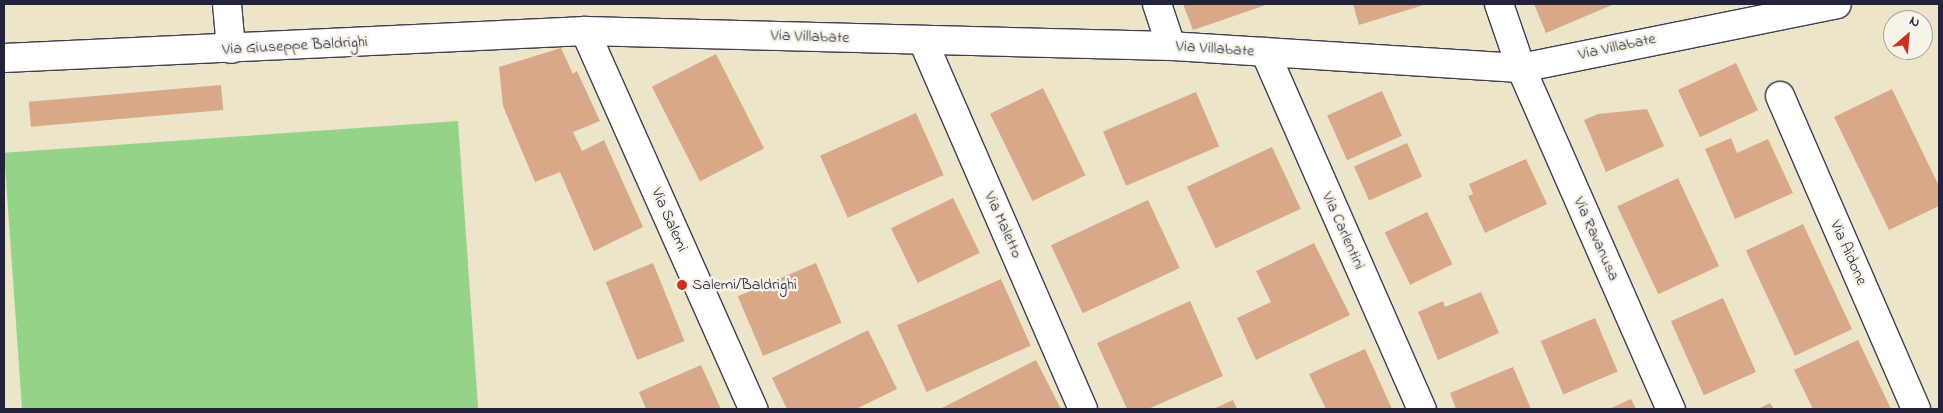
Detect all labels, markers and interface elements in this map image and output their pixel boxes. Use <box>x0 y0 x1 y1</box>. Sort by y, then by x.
north arrow <box>1883 10 1933 60</box>
text: N <box>1906 11 1924 34</box>
street label: Via Villabate <box>770 26 850 48</box>
street label: Via Villabate <box>1577 29 1657 65</box>
street label: Via Giuseppe Baldrighi <box>222 33 368 59</box>
street label: Via Villabate <box>1175 37 1255 61</box>
street label: Via Salemi <box>646 185 692 255</box>
street label: Via Maletto <box>980 189 1026 261</box>
street label: Via Carlentini <box>1317 189 1369 273</box>
street label: Via Ravanusa <box>1569 194 1623 284</box>
street label: Via Aidone <box>1825 218 1871 288</box>
place label: Salemi/Baldrighi <box>692 275 797 295</box>
marker: Salemi/Baldrighi <box>676 279 688 291</box>

